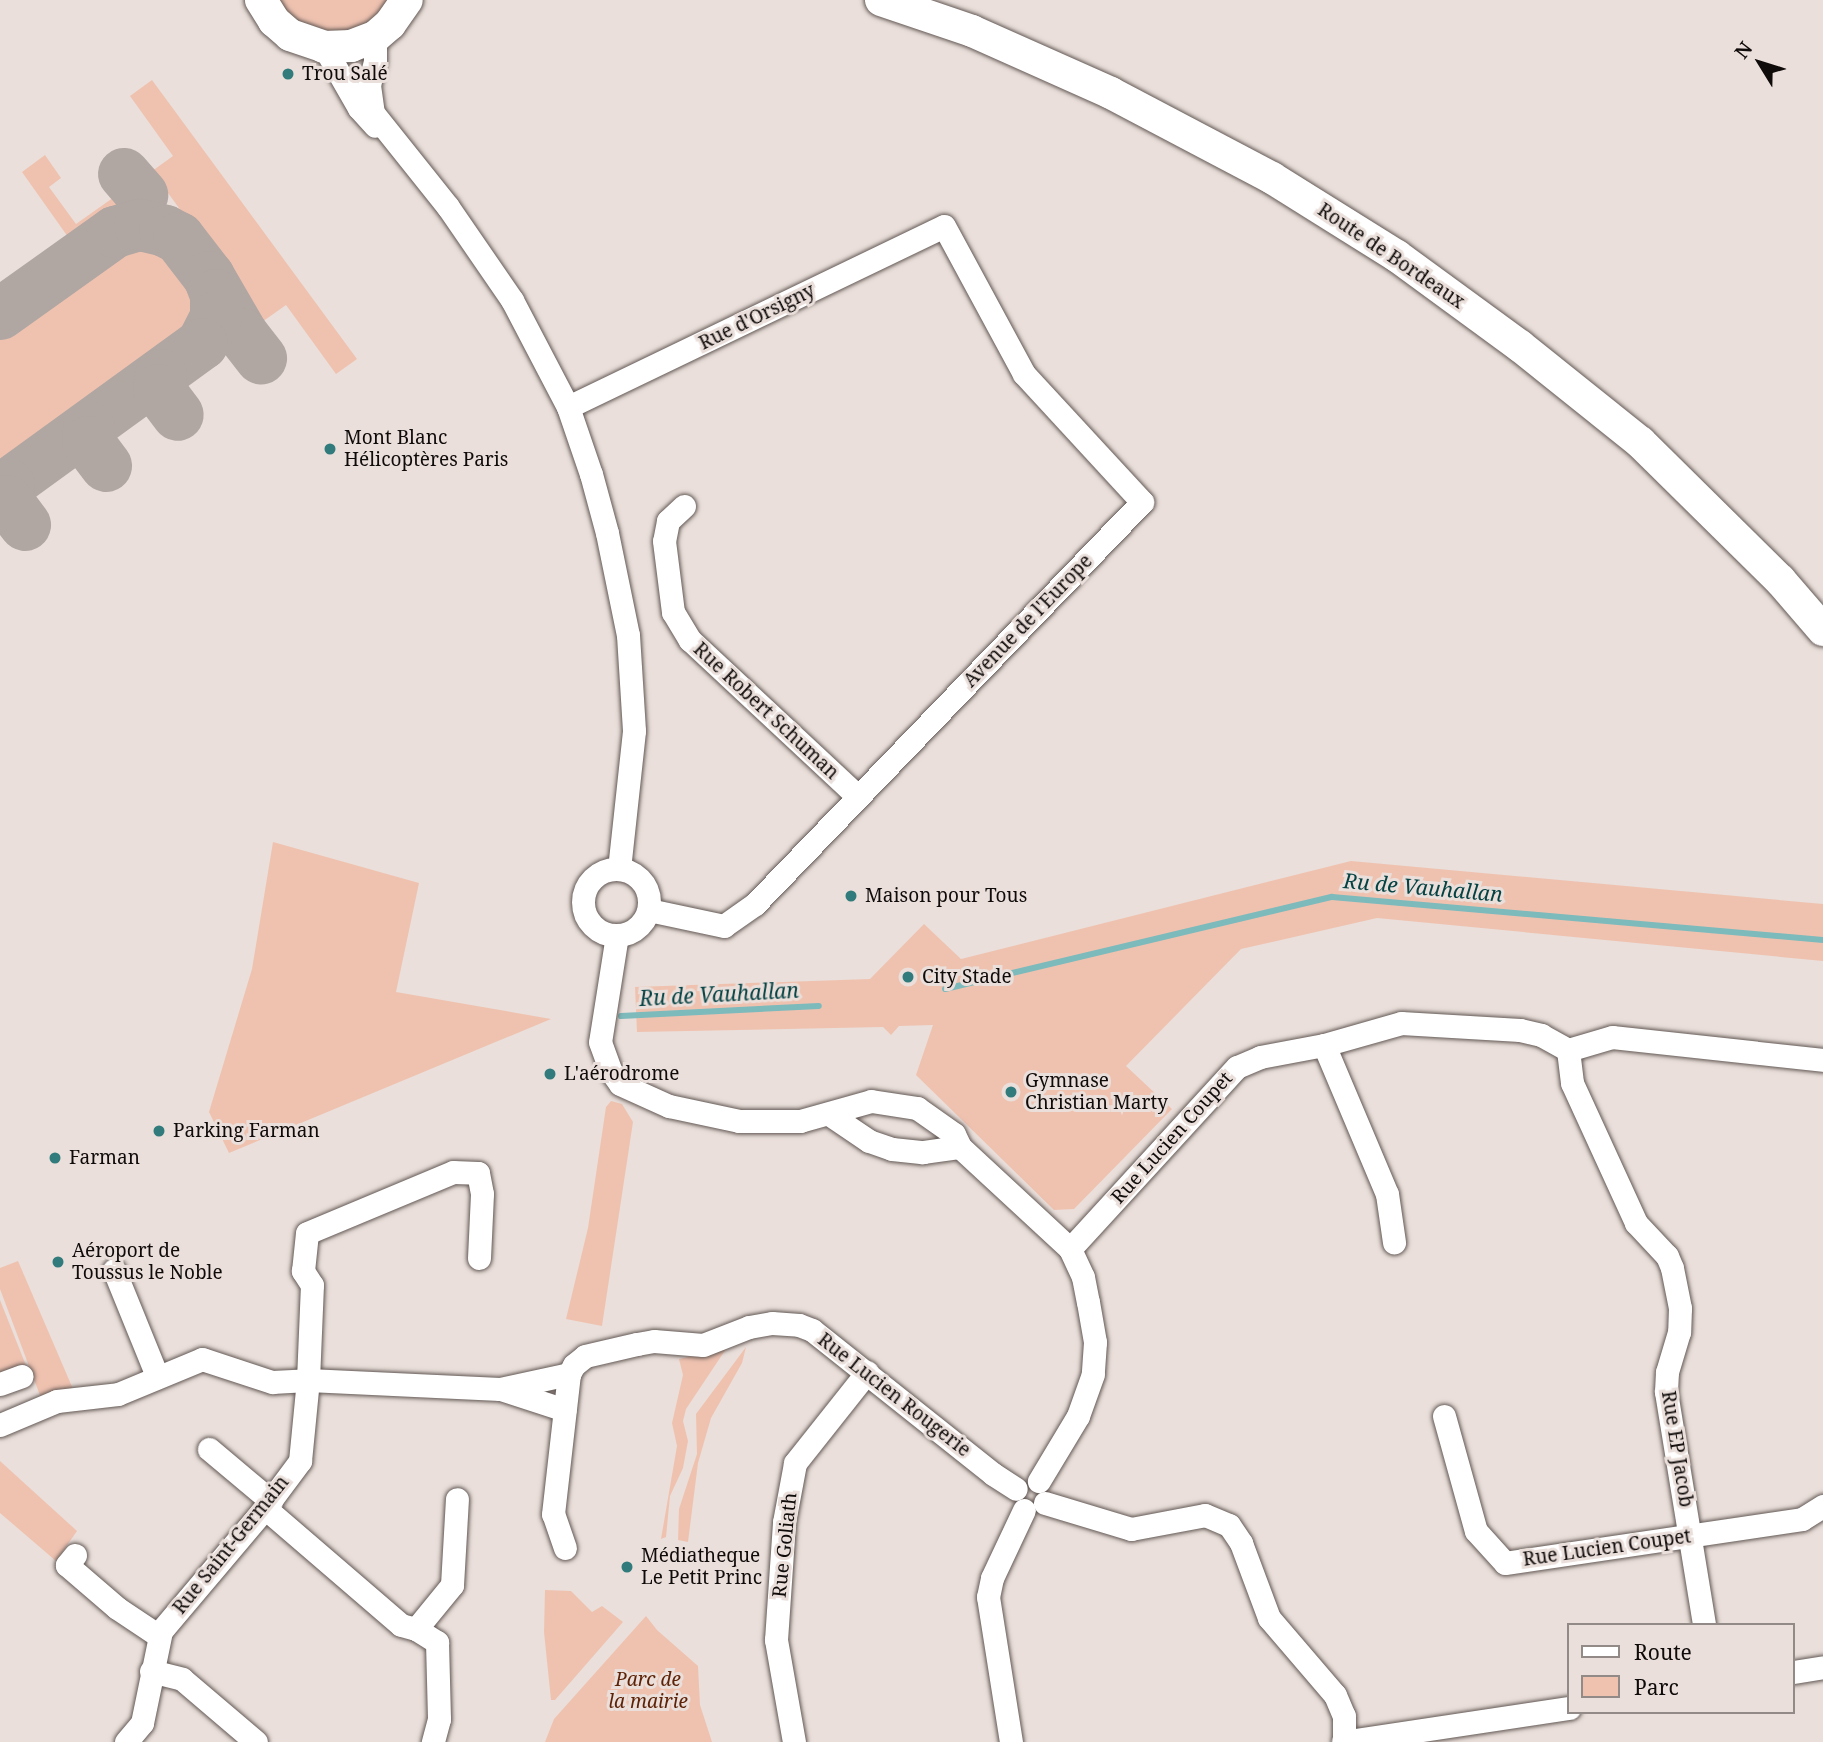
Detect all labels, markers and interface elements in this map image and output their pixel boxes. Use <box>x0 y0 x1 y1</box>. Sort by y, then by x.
north arrow <box>1725 28 1795 98</box>
text: N <box>1729 36 1758 64</box>
place label: Trou Salé <box>302 63 388 85</box>
marker: Trou Salé <box>280 66 296 82</box>
street label: Route de Bordeaux <box>1313 198 1469 314</box>
street label: Rue d'Orsigny <box>695 279 819 355</box>
place label: Mont Blanc Hélicoptères Paris <box>344 427 508 471</box>
marker: Mont Blanc Hélicoptères Paris <box>322 441 338 457</box>
street label: Avenue de l'Europe <box>959 550 1097 692</box>
street label: Rue Robert Schuman <box>689 638 843 784</box>
water label: Ru de Vauhallan <box>1342 867 1504 907</box>
place label: Maison pour Tous <box>865 885 1027 907</box>
marker: Maison pour Tous <box>843 888 859 904</box>
place label: City Stade <box>922 966 1012 988</box>
marker: City Stade <box>900 969 916 985</box>
water label: Ru de Vauhallan <box>639 977 799 1011</box>
place label: L'aérodrome <box>564 1063 679 1085</box>
marker: L'aérodrome <box>542 1066 558 1082</box>
street label: Rue Lucien Coupet <box>1107 1067 1237 1209</box>
place label: Gymnase Christian Marty <box>1025 1070 1168 1114</box>
marker: Gymnase Christian Marty <box>1003 1084 1019 1100</box>
place label: Parking Farman <box>173 1120 320 1142</box>
marker: Parking Farman <box>151 1123 167 1139</box>
place label: Farman <box>69 1147 140 1169</box>
marker: Farman <box>47 1150 63 1166</box>
place label: Aéroport de Toussus le Noble <box>72 1240 223 1284</box>
marker: Aéroport de Toussus le Noble <box>50 1254 66 1270</box>
street label: Rue Lucien Rougerie <box>813 1328 975 1462</box>
street label: Rue EP Jacob <box>1657 1389 1697 1509</box>
street label: Rue Saint-Germain <box>168 1471 294 1619</box>
street label: Rue Goliath <box>768 1491 802 1599</box>
street label: Rue Lucien Coupet <box>1521 1525 1693 1571</box>
place label: Médiatheque Le Petit Princ <box>641 1545 762 1589</box>
marker: Médiatheque Le Petit Princ <box>619 1559 635 1575</box>
legend <box>1568 1623 1795 1714</box>
text: Route <box>1634 1638 1692 1666</box>
park label: Parc de la mairie <box>608 1669 688 1713</box>
text: Parc <box>1634 1673 1679 1701</box>

